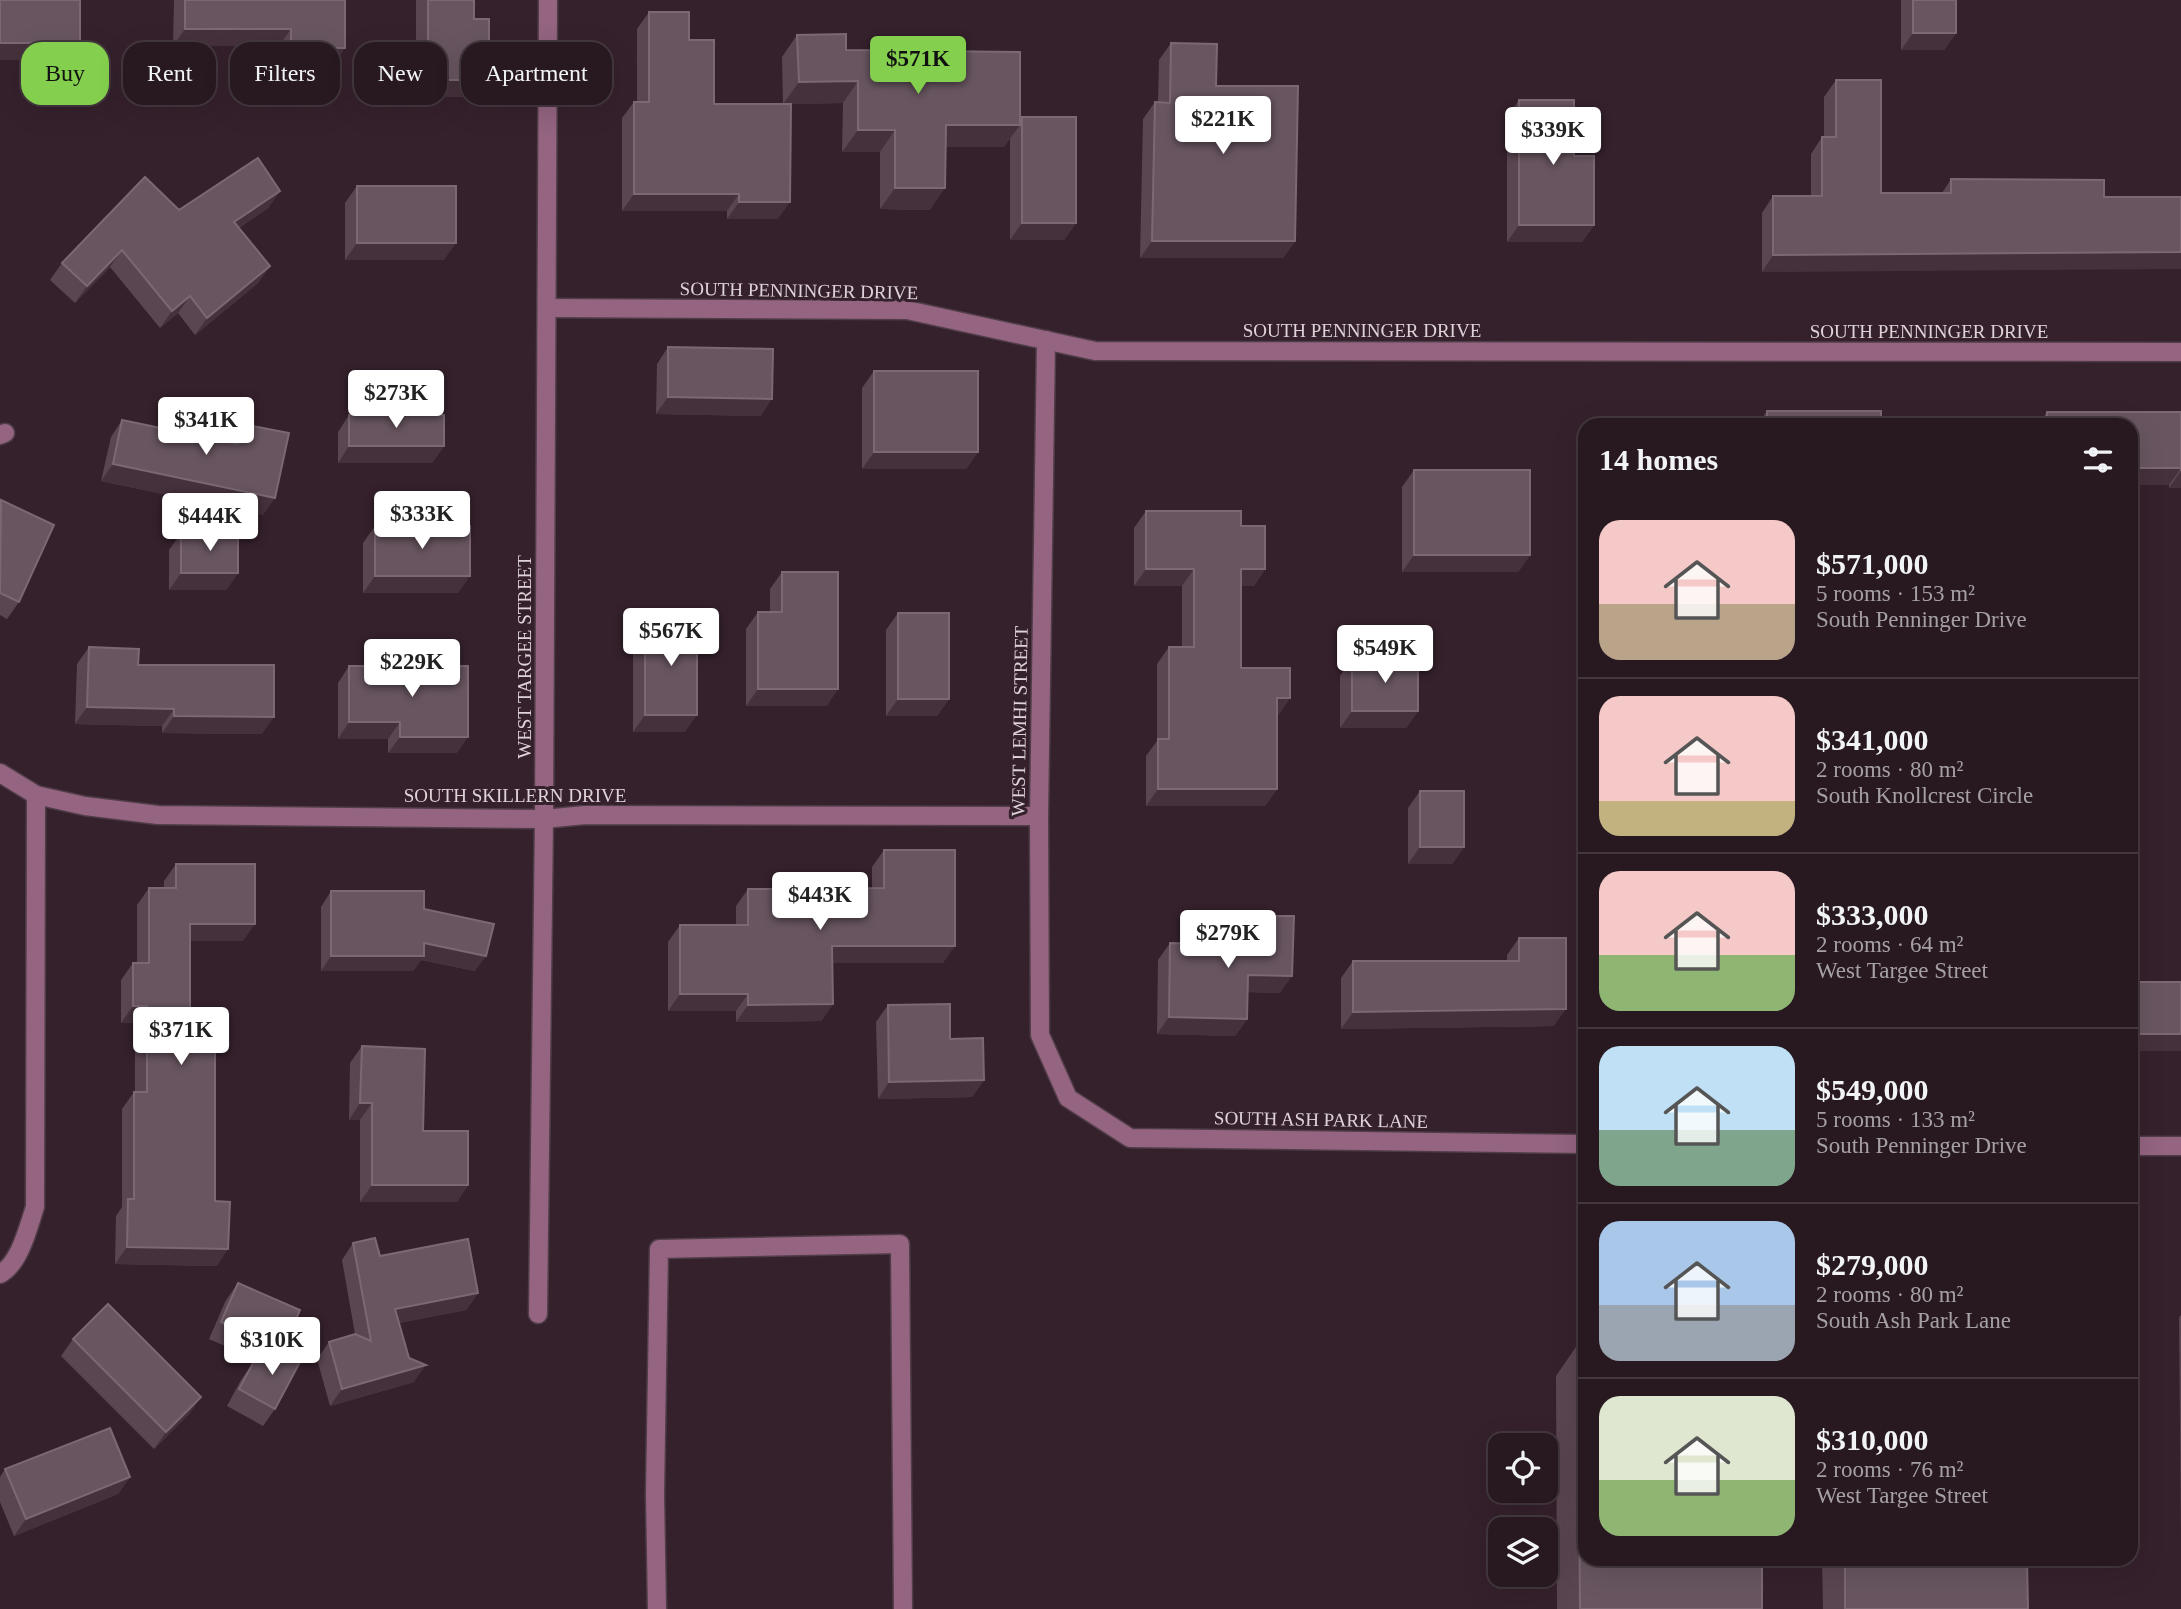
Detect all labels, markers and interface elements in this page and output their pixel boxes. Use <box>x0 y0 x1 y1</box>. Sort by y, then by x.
pin: $571K <box>869 36 967 96</box>
chip: Buy <box>21 42 109 105</box>
chip: Rent <box>123 42 216 105</box>
chip: Filters <box>230 42 340 105</box>
chip: New <box>354 42 447 105</box>
chip: Apartment <box>461 42 612 105</box>
text: $571K <box>886 46 950 71</box>
pin: $221K <box>1174 96 1272 156</box>
text: $221K <box>1191 106 1255 131</box>
pin: $339K <box>1504 108 1602 167</box>
text: $339K <box>1521 117 1585 142</box>
street label: SOUTH PENNINGER DRIVE <box>680 278 918 303</box>
street label: SOUTH PENNINGER DRIVE <box>1243 320 1481 341</box>
street label: SOUTH PENNINGER DRIVE <box>1810 321 2048 342</box>
pin: $273K <box>347 370 445 430</box>
text: $273K <box>364 380 428 405</box>
pin: $341K <box>157 398 255 457</box>
text: $341K <box>174 407 238 432</box>
icon: filters <box>2079 441 2117 479</box>
text: 14 homes <box>1599 443 1718 476</box>
pin: $333K <box>373 491 471 551</box>
pin: $444K <box>161 494 259 553</box>
text: $333K <box>390 501 454 526</box>
text: $444K <box>178 503 242 528</box>
text: $571,000 <box>1816 547 1929 580</box>
icon: home <box>1655 548 1739 632</box>
street label: WEST TARGEE STREET <box>514 555 535 759</box>
text: 5 rooms · 153 m² <box>1816 581 1975 606</box>
text: South Penninger Drive <box>1816 607 2027 632</box>
pin: $567K <box>622 608 720 668</box>
text: $567K <box>639 618 703 643</box>
street label: WEST LEMHI STREET <box>1007 625 1032 817</box>
pin: $549K <box>1336 626 1434 685</box>
text: $549K <box>1353 635 1417 660</box>
pin: $229K <box>363 640 461 699</box>
text: $229K <box>380 649 444 674</box>
text: $341,000 <box>1816 723 1929 756</box>
icon: home <box>1655 724 1739 808</box>
text: 2 rooms · 80 m² <box>1816 757 1963 782</box>
text: South Knollcrest Circle <box>1816 783 2033 808</box>
street label: SOUTH SKILLERN DRIVE <box>404 785 626 806</box>
pin: $443K <box>771 872 869 932</box>
text: $443K <box>788 882 852 907</box>
text: $333,000 <box>1816 898 1929 931</box>
icon: home <box>1655 899 1739 983</box>
pin: $279K <box>1179 911 1277 970</box>
text: $279K <box>1196 920 1260 945</box>
text: 2 rooms · 64 m² <box>1816 932 1963 957</box>
text: West Targee Street <box>1816 958 1988 983</box>
pin: $371K <box>132 1007 230 1067</box>
text: $371K <box>149 1017 213 1042</box>
text: $549,000 <box>1816 1073 1929 1106</box>
icon: home <box>1655 1074 1739 1158</box>
street label: SOUTH ASH PARK LANE <box>1214 1107 1428 1132</box>
text: 5 rooms · 133 m² <box>1816 1107 1975 1132</box>
text: South Penninger Drive <box>1816 1133 2027 1158</box>
text: $279,000 <box>1816 1248 1929 1281</box>
icon: home <box>1655 1249 1739 1333</box>
text: 2 rooms · 80 m² <box>1816 1282 1963 1307</box>
text: South Ash Park Lane <box>1816 1308 2011 1333</box>
pin: $310K <box>223 1318 321 1377</box>
text: $310K <box>240 1327 304 1352</box>
text: $310,000 <box>1816 1423 1929 1456</box>
icon: home <box>1655 1424 1739 1508</box>
map controls <box>1488 1433 1558 1587</box>
button: locate <box>1488 1433 1558 1503</box>
text: 2 rooms · 76 m² <box>1816 1457 1963 1482</box>
text: West Targee Street <box>1816 1483 1988 1508</box>
button: layers <box>1488 1517 1558 1587</box>

